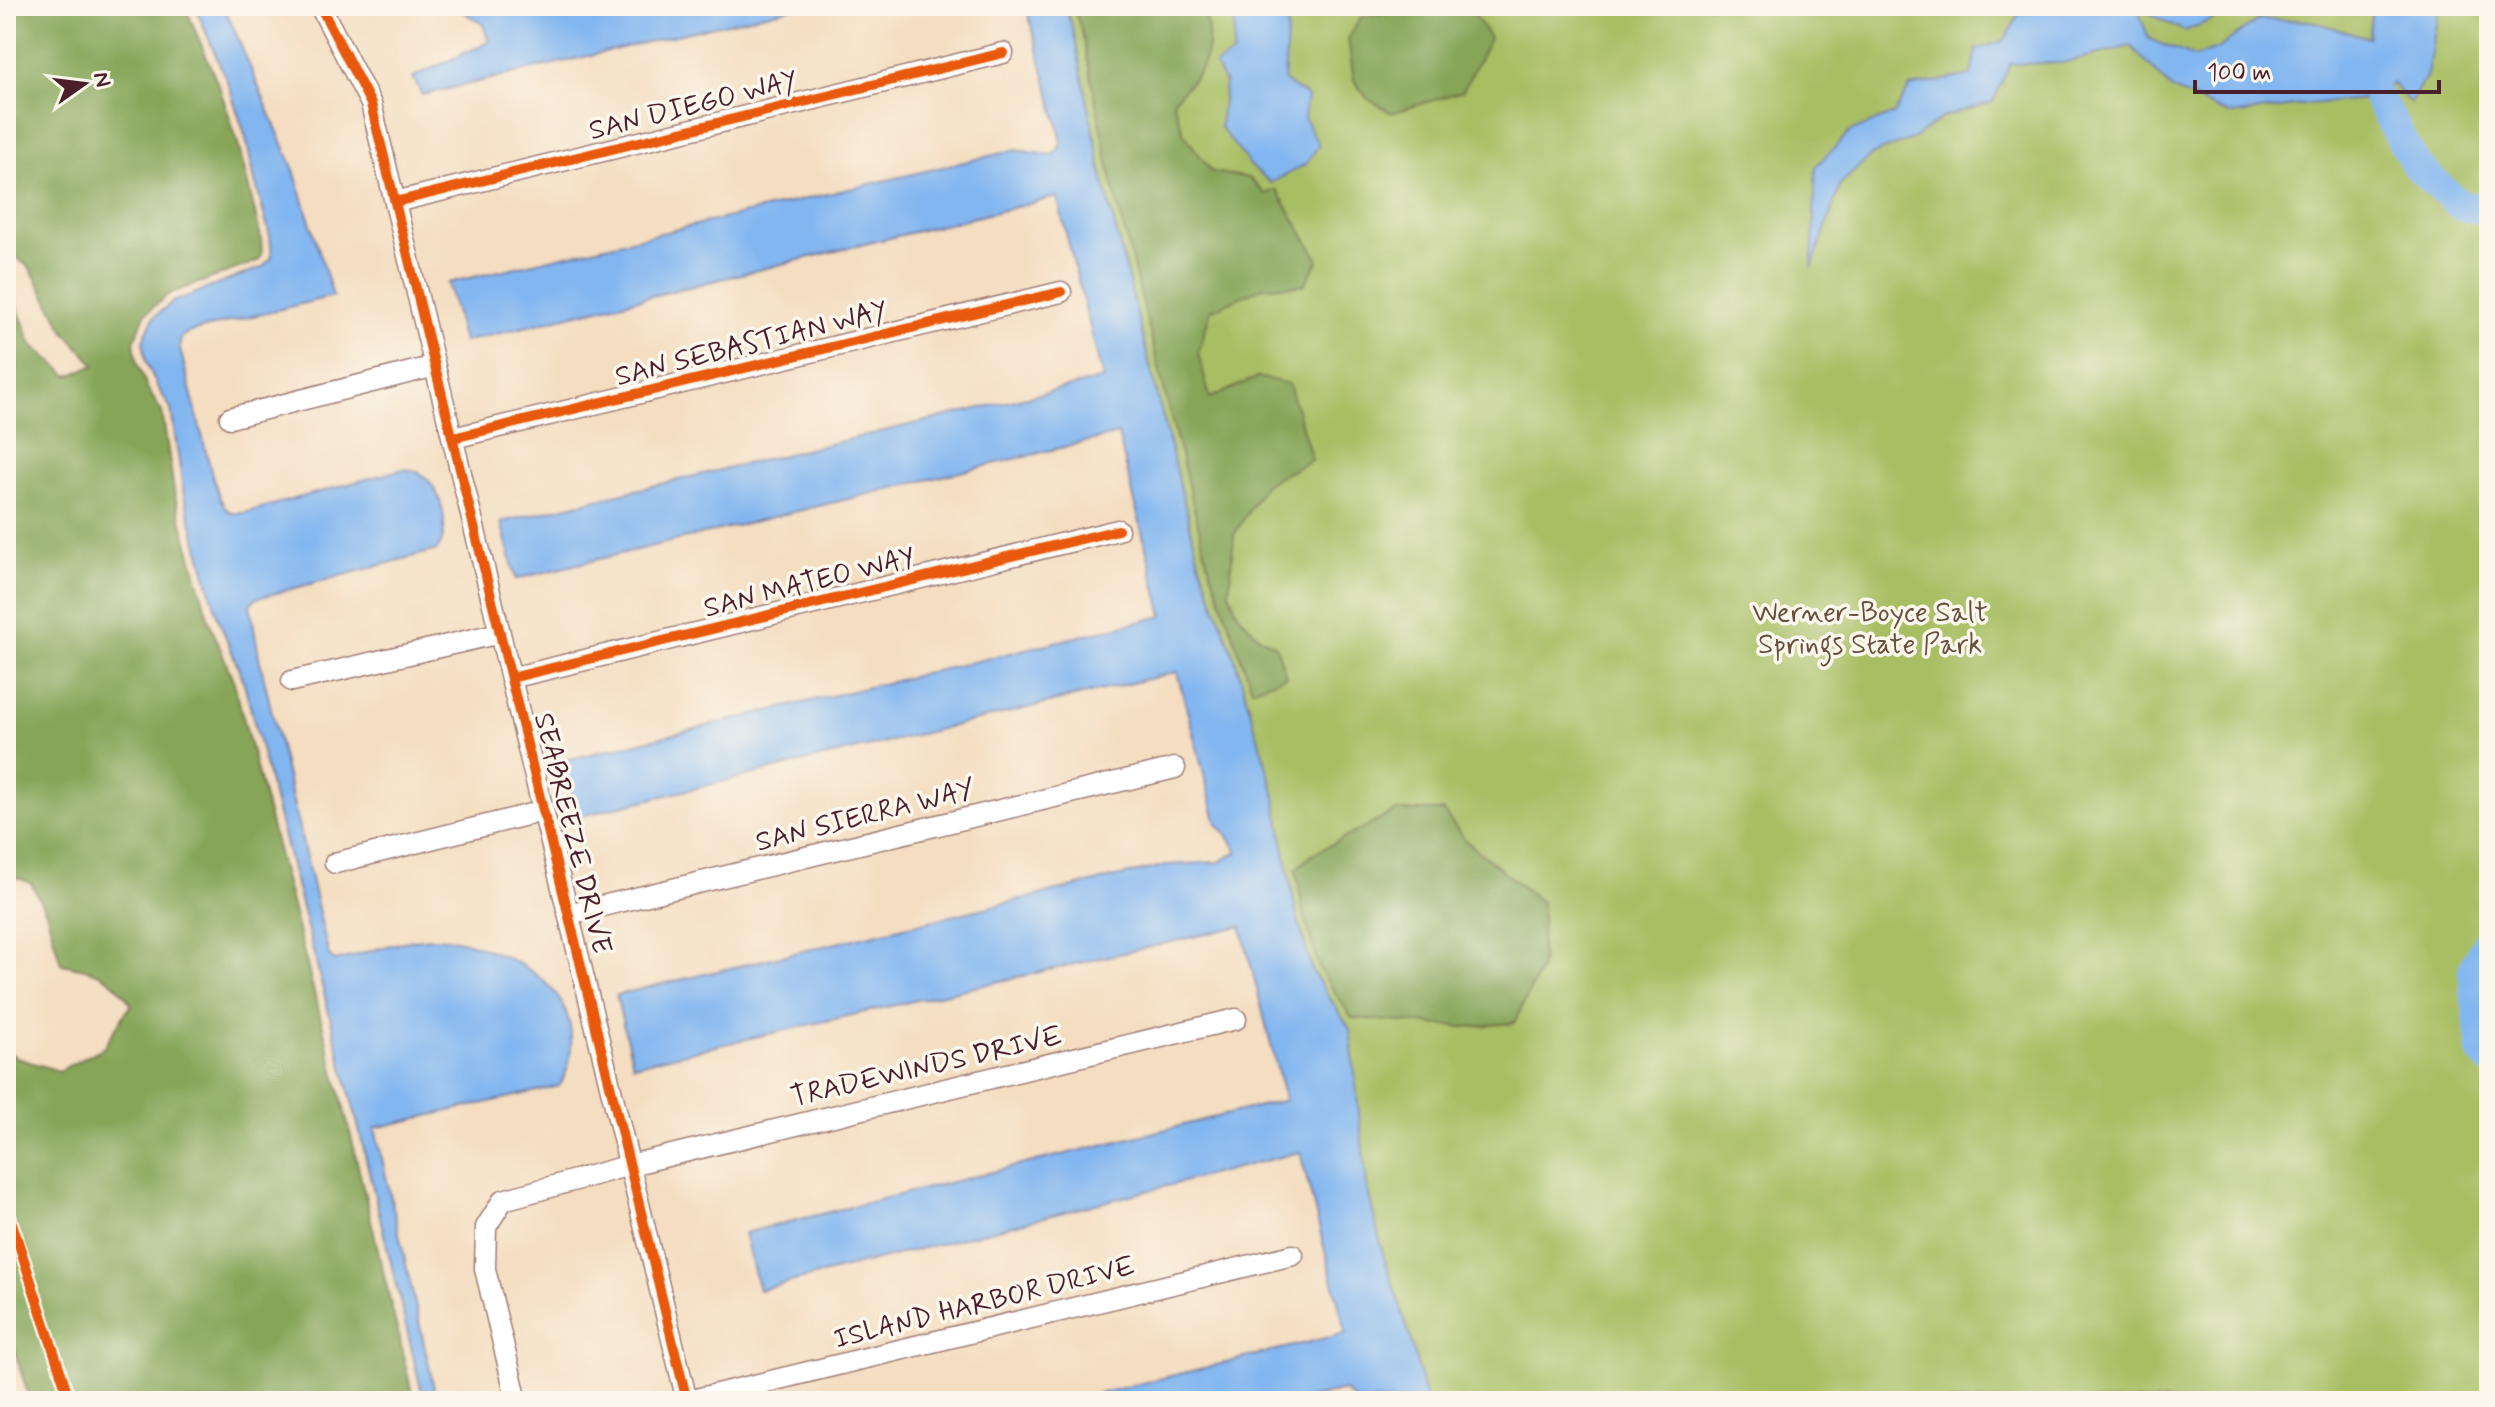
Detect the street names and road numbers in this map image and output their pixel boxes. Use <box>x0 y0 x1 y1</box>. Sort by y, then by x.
street label: SAN DIEGO WAY <box>585 63 802 150</box>
street label: SAN SEBASTIAN WAY <box>611 293 892 396</box>
street label: SAN MATEO WAY <box>700 539 919 628</box>
street label: SEABREEZE DRIVE <box>524 709 619 958</box>
street label: SAN SIERRA WAY <box>752 771 979 862</box>
street label: TRADEWINDS DRIVE <box>787 1018 1066 1117</box>
street label: ISLAND HARBOR DRIVE <box>830 1248 1139 1359</box>

